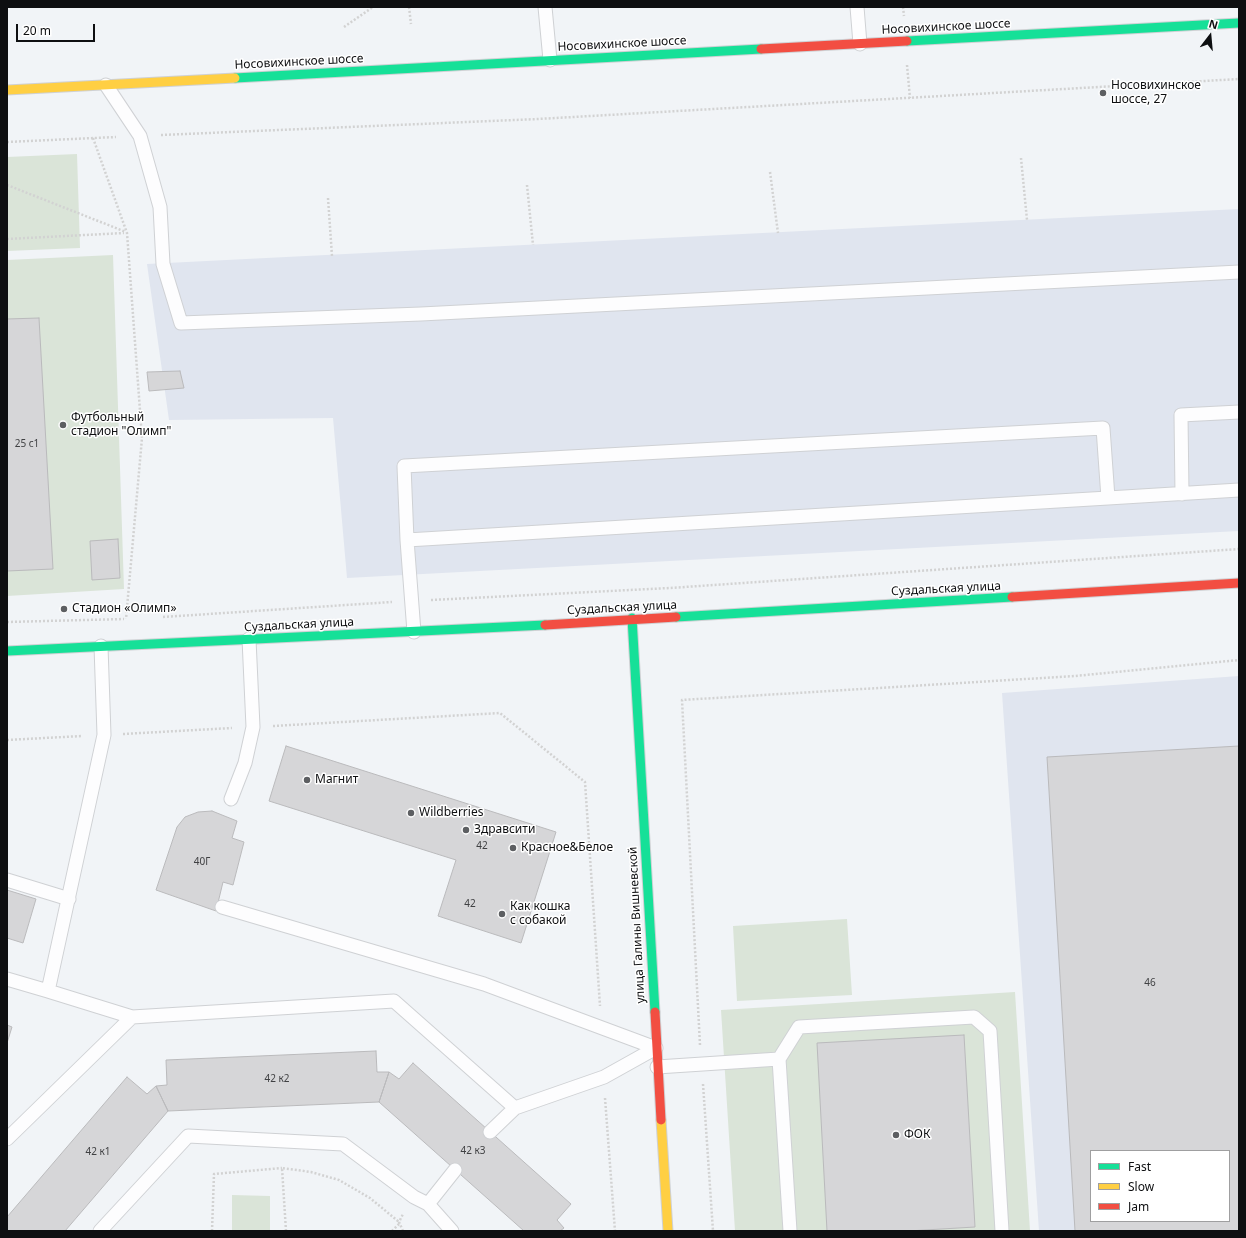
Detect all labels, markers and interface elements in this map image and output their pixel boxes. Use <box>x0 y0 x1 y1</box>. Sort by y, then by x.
scale bar <box>18 16 97 42</box>
street label: Носовихинское шоссе <box>881 16 1011 38</box>
north arrow <box>1190 16 1230 56</box>
text: N <box>1207 16 1220 32</box>
text: 20 m <box>23 22 51 39</box>
street label: Носовихинское шоссе <box>557 33 687 55</box>
street label: Носовихинское шоссе <box>234 51 364 73</box>
place label: Носовихинское шоссе, 27 <box>1111 79 1201 107</box>
marker: Носовихинское шоссе, 27 <box>1098 88 1108 98</box>
place label: Футбольный стадион "Олимп" <box>71 411 171 439</box>
marker: Футбольный стадион "Олимп" <box>58 420 68 430</box>
house number: 25 с1 <box>15 438 39 450</box>
street label: Суздальская улица <box>891 579 1001 599</box>
street label: Суздальская улица <box>567 598 677 618</box>
place label: Стадион «Олимп» <box>72 602 176 616</box>
marker: Стадион «Олимп» <box>59 604 69 614</box>
street label: Суздальская улица <box>244 615 354 635</box>
place label: Магнит <box>315 773 358 787</box>
marker: Магнит <box>302 775 312 785</box>
place label: Wildberries <box>419 806 483 820</box>
marker: Wildberries <box>406 808 416 818</box>
place label: Здравсити <box>474 823 535 837</box>
marker: Здравсити <box>461 825 471 835</box>
house number: 42 <box>476 840 488 852</box>
place label: Красное&Белое <box>521 841 613 855</box>
marker: Красное&Белое <box>508 843 518 853</box>
street label: улица Галины Вишневской <box>626 846 648 1004</box>
house number: 40Г <box>194 856 210 868</box>
house number: 42 <box>464 898 476 910</box>
place label: Как кошка с собакой <box>510 900 570 928</box>
marker: Как кошка с собакой <box>497 909 507 919</box>
house number: 46 <box>1144 977 1156 989</box>
house number: 42 к2 <box>264 1073 290 1085</box>
place label: ФОК <box>904 1128 930 1142</box>
marker: ФОК <box>891 1130 901 1140</box>
house number: 42 к3 <box>460 1145 486 1157</box>
house number: 42 к1 <box>85 1146 111 1158</box>
legend <box>1090 1150 1230 1222</box>
text: Fast <box>1128 1158 1151 1175</box>
text: Slow <box>1128 1178 1154 1195</box>
text: Jam <box>1128 1198 1149 1215</box>

